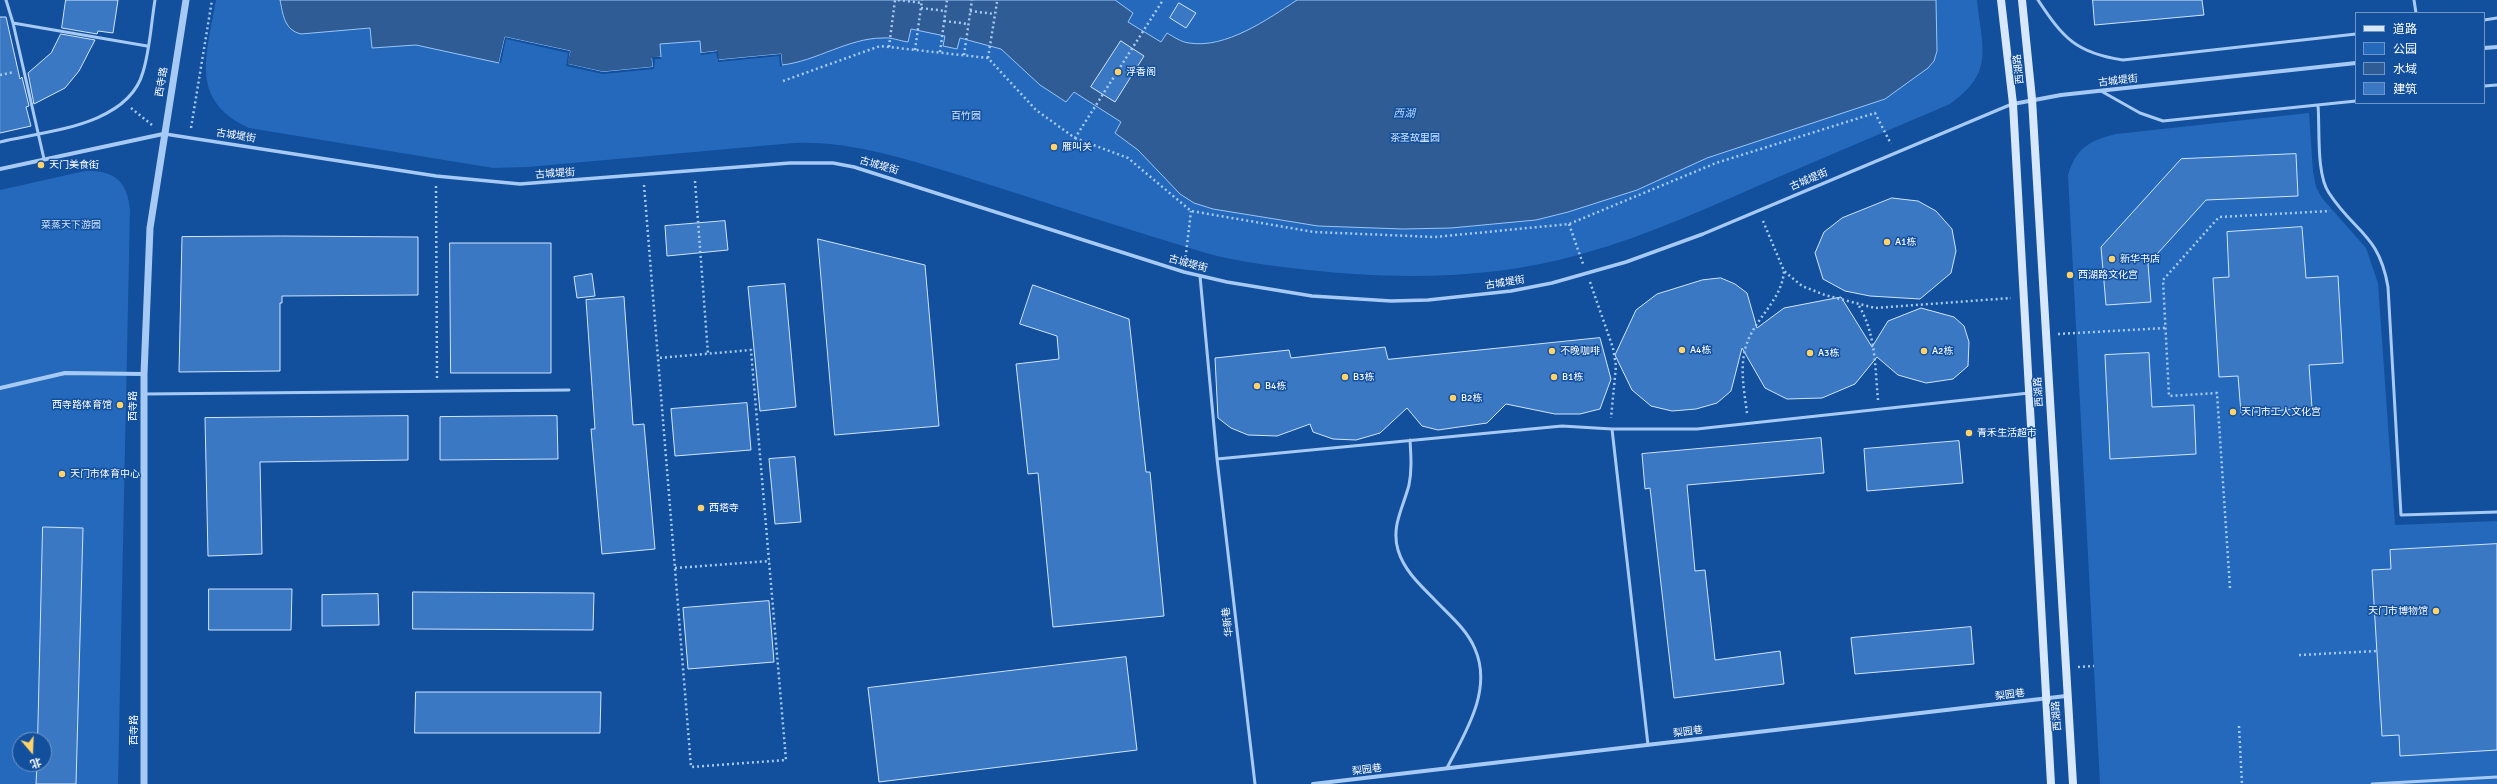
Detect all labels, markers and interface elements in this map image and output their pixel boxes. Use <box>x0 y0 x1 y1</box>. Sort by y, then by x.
legend <box>2355 12 2485 104</box>
text: 道路 <box>2393 22 2417 37</box>
text: 公园 <box>2393 42 2417 57</box>
street label: 西湖路 <box>2011 53 2027 85</box>
text: 水域 <box>2393 62 2417 77</box>
street label: 西寺路 <box>153 66 171 98</box>
place label: 浮香阁 <box>1126 66 1156 78</box>
marker: 浮香阁 <box>1113 67 1123 77</box>
street label: 古城堤街 <box>2097 73 2139 89</box>
text: 建筑 <box>2393 82 2417 97</box>
water label: 西湖 <box>1393 107 1415 121</box>
park label: 百竹园 <box>951 110 981 122</box>
street label: 古城堤街 <box>215 127 257 145</box>
park label: 茶圣故里园 <box>1390 132 1440 144</box>
place label: 雁叫关 <box>1062 141 1092 153</box>
marker: 雁叫关 <box>1049 142 1059 152</box>
street label: 古城堤街 <box>858 155 900 177</box>
place label: 天门美食街 <box>49 159 99 171</box>
marker: 天门美食街 <box>36 160 46 170</box>
street label: 古城堤街 <box>535 167 575 181</box>
street label: 古城堤街 <box>1788 167 1830 193</box>
park label: 菜蒸天下游园 <box>41 219 101 231</box>
place label: A1栋 <box>1895 236 1917 248</box>
marker: A1栋 <box>1882 237 1892 247</box>
street label: 古城堤街 <box>1167 253 1209 275</box>
place label: 新华书店 <box>2120 253 2160 265</box>
marker: 新华书店 <box>2107 254 2117 264</box>
place label: 西湖路文化宫 <box>2078 269 2138 281</box>
marker: 西湖路文化宫 <box>2065 270 2075 280</box>
street label: 古城堤街 <box>1484 274 1526 292</box>
place label: A4栋 <box>1690 344 1712 356</box>
place label: 不晚咖啡 <box>1560 345 1600 357</box>
marker: A4栋 <box>1677 345 1687 355</box>
place label: A2栋 <box>1932 345 1954 357</box>
marker: 不晚咖啡 <box>1547 346 1557 356</box>
marker: A2栋 <box>1919 346 1929 356</box>
place label: A3栋 <box>1818 347 1840 359</box>
marker: A3栋 <box>1805 348 1815 358</box>
place label: B3栋 <box>1353 371 1374 383</box>
place label: B1栋 <box>1562 371 1583 383</box>
marker: B3栋 <box>1340 372 1350 382</box>
marker: B1栋 <box>1549 372 1559 382</box>
street label: 西湖路 <box>2032 377 2046 407</box>
place label: B4栋 <box>1265 380 1286 392</box>
marker: B4栋 <box>1252 381 1262 391</box>
street label: 西寺路 <box>127 391 139 421</box>
place label: B2栋 <box>1461 392 1482 404</box>
marker: B2栋 <box>1448 393 1458 403</box>
place label: 西寺路体育馆 <box>52 399 112 411</box>
marker: 西寺路体育馆 <box>115 400 125 410</box>
place label: 天门市工人文化宫 <box>2241 406 2321 418</box>
marker: 天门市工人文化宫 <box>2228 407 2238 417</box>
place label: 青禾生活超市 <box>1977 427 2037 439</box>
marker: 青禾生活超市 <box>1964 428 1974 438</box>
place label: 天门市体育中心 <box>70 468 140 480</box>
marker: 天门市体育中心 <box>57 469 67 479</box>
place label: 西塔寺 <box>709 502 739 514</box>
marker: 西塔寺 <box>696 503 706 513</box>
place label: 天门市博物馆 <box>2368 605 2428 617</box>
street label: 华新巷 <box>1220 606 1236 638</box>
marker: 天门市博物馆 <box>2431 606 2441 616</box>
street label: 梨园巷 <box>1994 687 2026 703</box>
street label: 西湖路 <box>2050 701 2064 731</box>
street label: 西寺路 <box>128 715 140 745</box>
street label: 梨园巷 <box>1672 724 1704 740</box>
north arrow <box>12 732 52 772</box>
text: 北 <box>28 755 43 771</box>
street label: 梨园巷 <box>1351 762 1383 778</box>

